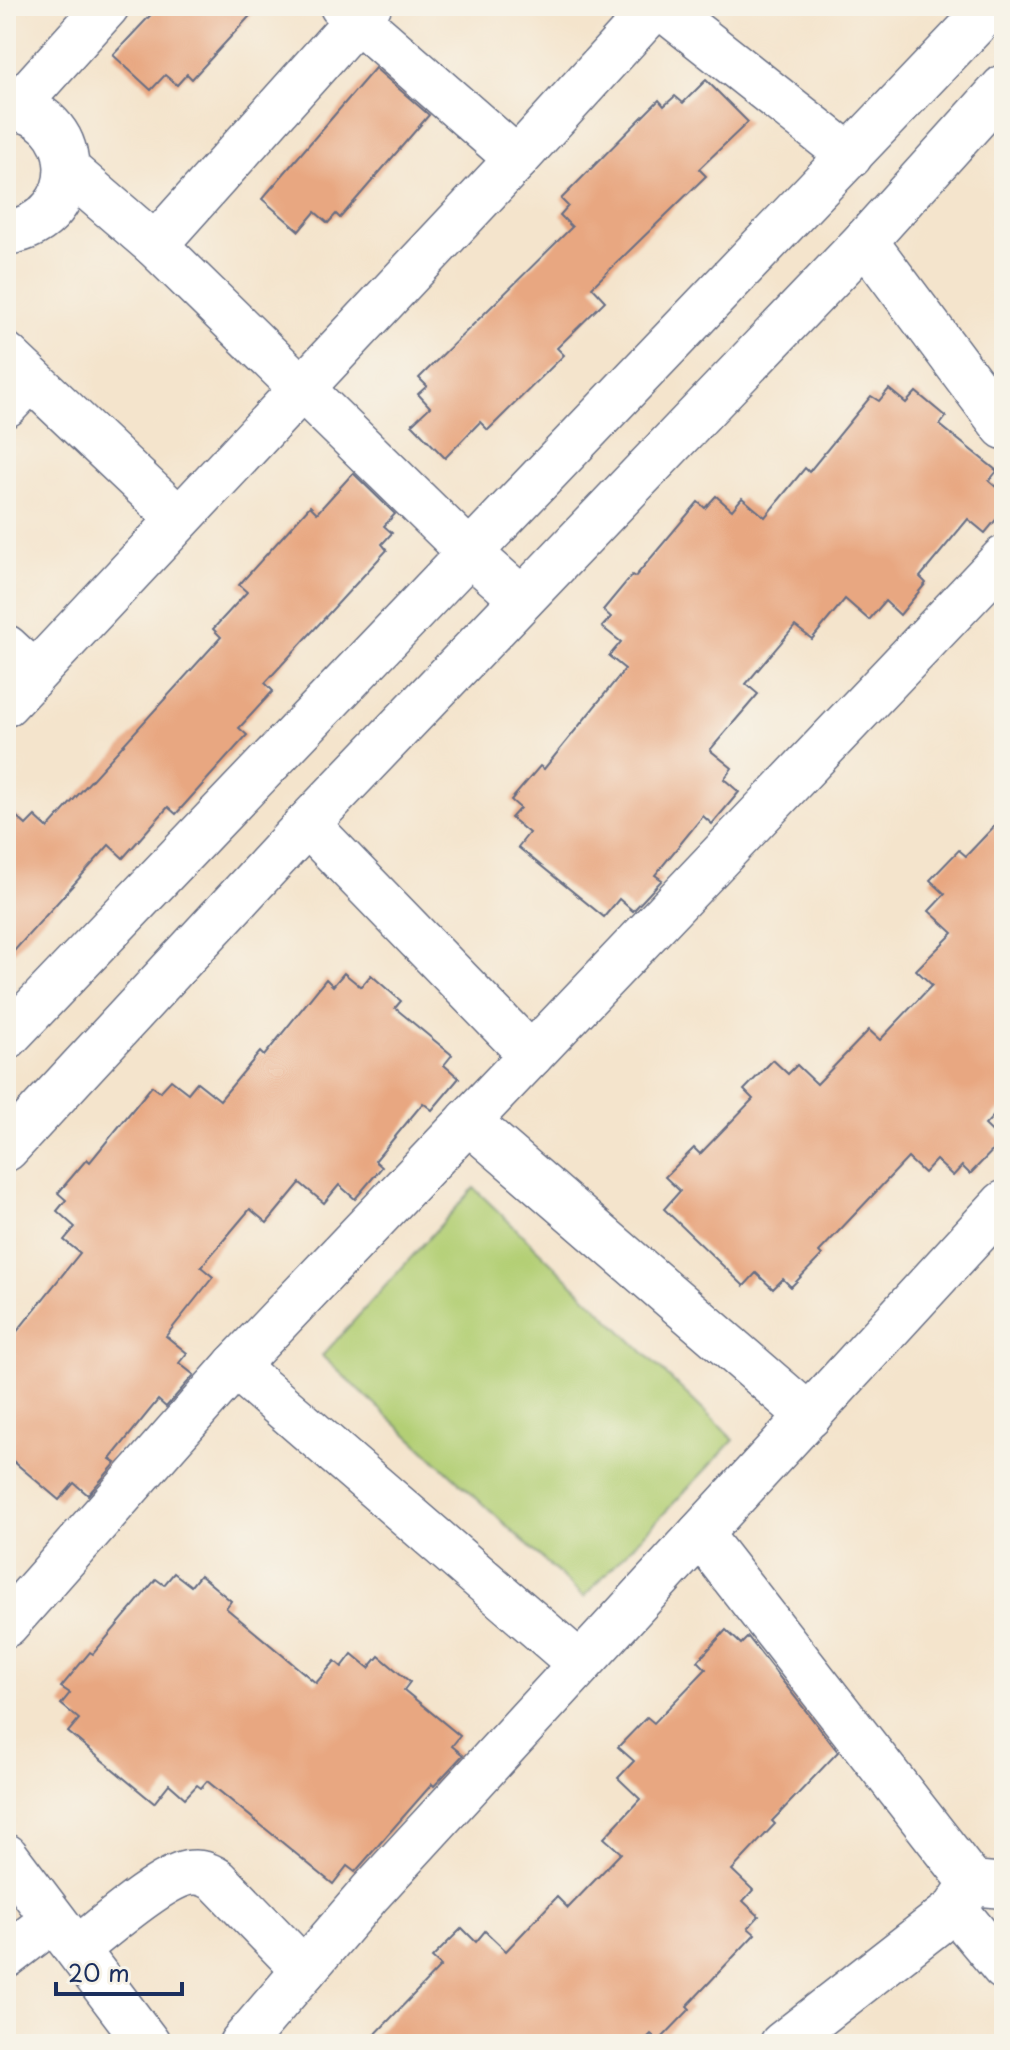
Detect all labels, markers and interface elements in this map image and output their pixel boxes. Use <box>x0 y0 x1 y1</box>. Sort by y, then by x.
scale bar <box>56 1946 182 1996</box>
text: 20 m <box>68 1954 130 1990</box>

